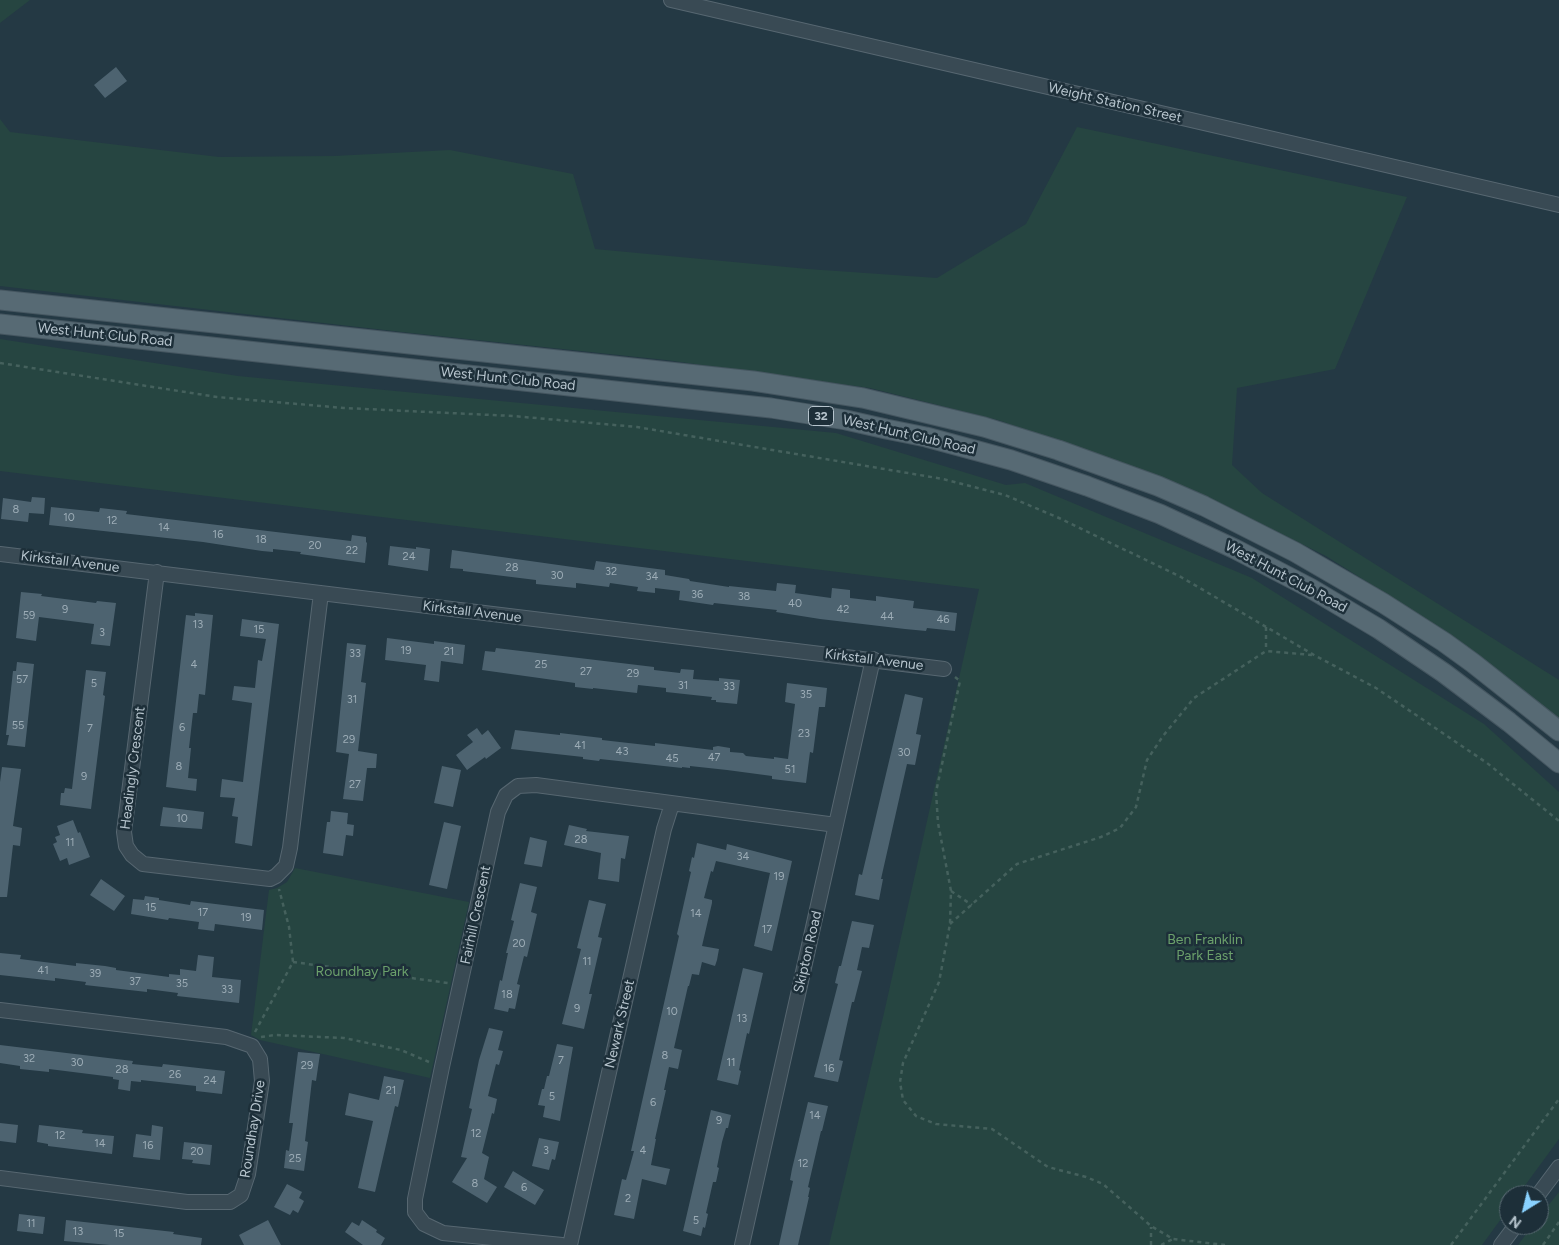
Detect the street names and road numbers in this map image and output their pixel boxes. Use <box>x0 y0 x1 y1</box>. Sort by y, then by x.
street label: Weight Station Street <box>1047 79 1183 127</box>
street label: West Hunt Club Road <box>37 320 173 350</box>
street label: West Hunt Club Road <box>440 364 576 394</box>
road number: 32 <box>808 406 834 426</box>
street label: West Hunt Club Road <box>841 412 977 458</box>
street label: West Hunt Club Road <box>1222 538 1350 616</box>
street label: Kirkstall Avenue <box>20 548 120 576</box>
street label: Kirkstall Avenue <box>422 598 522 626</box>
street label: Kirkstall Avenue <box>824 646 924 674</box>
street label: Headingly Crescent <box>117 705 149 831</box>
street label: Fairhill Crescent <box>457 864 495 966</box>
street label: Skipton Road <box>790 909 826 995</box>
street label: Newark Street <box>602 978 638 1070</box>
street label: Roundhay Drive <box>237 1079 269 1179</box>

